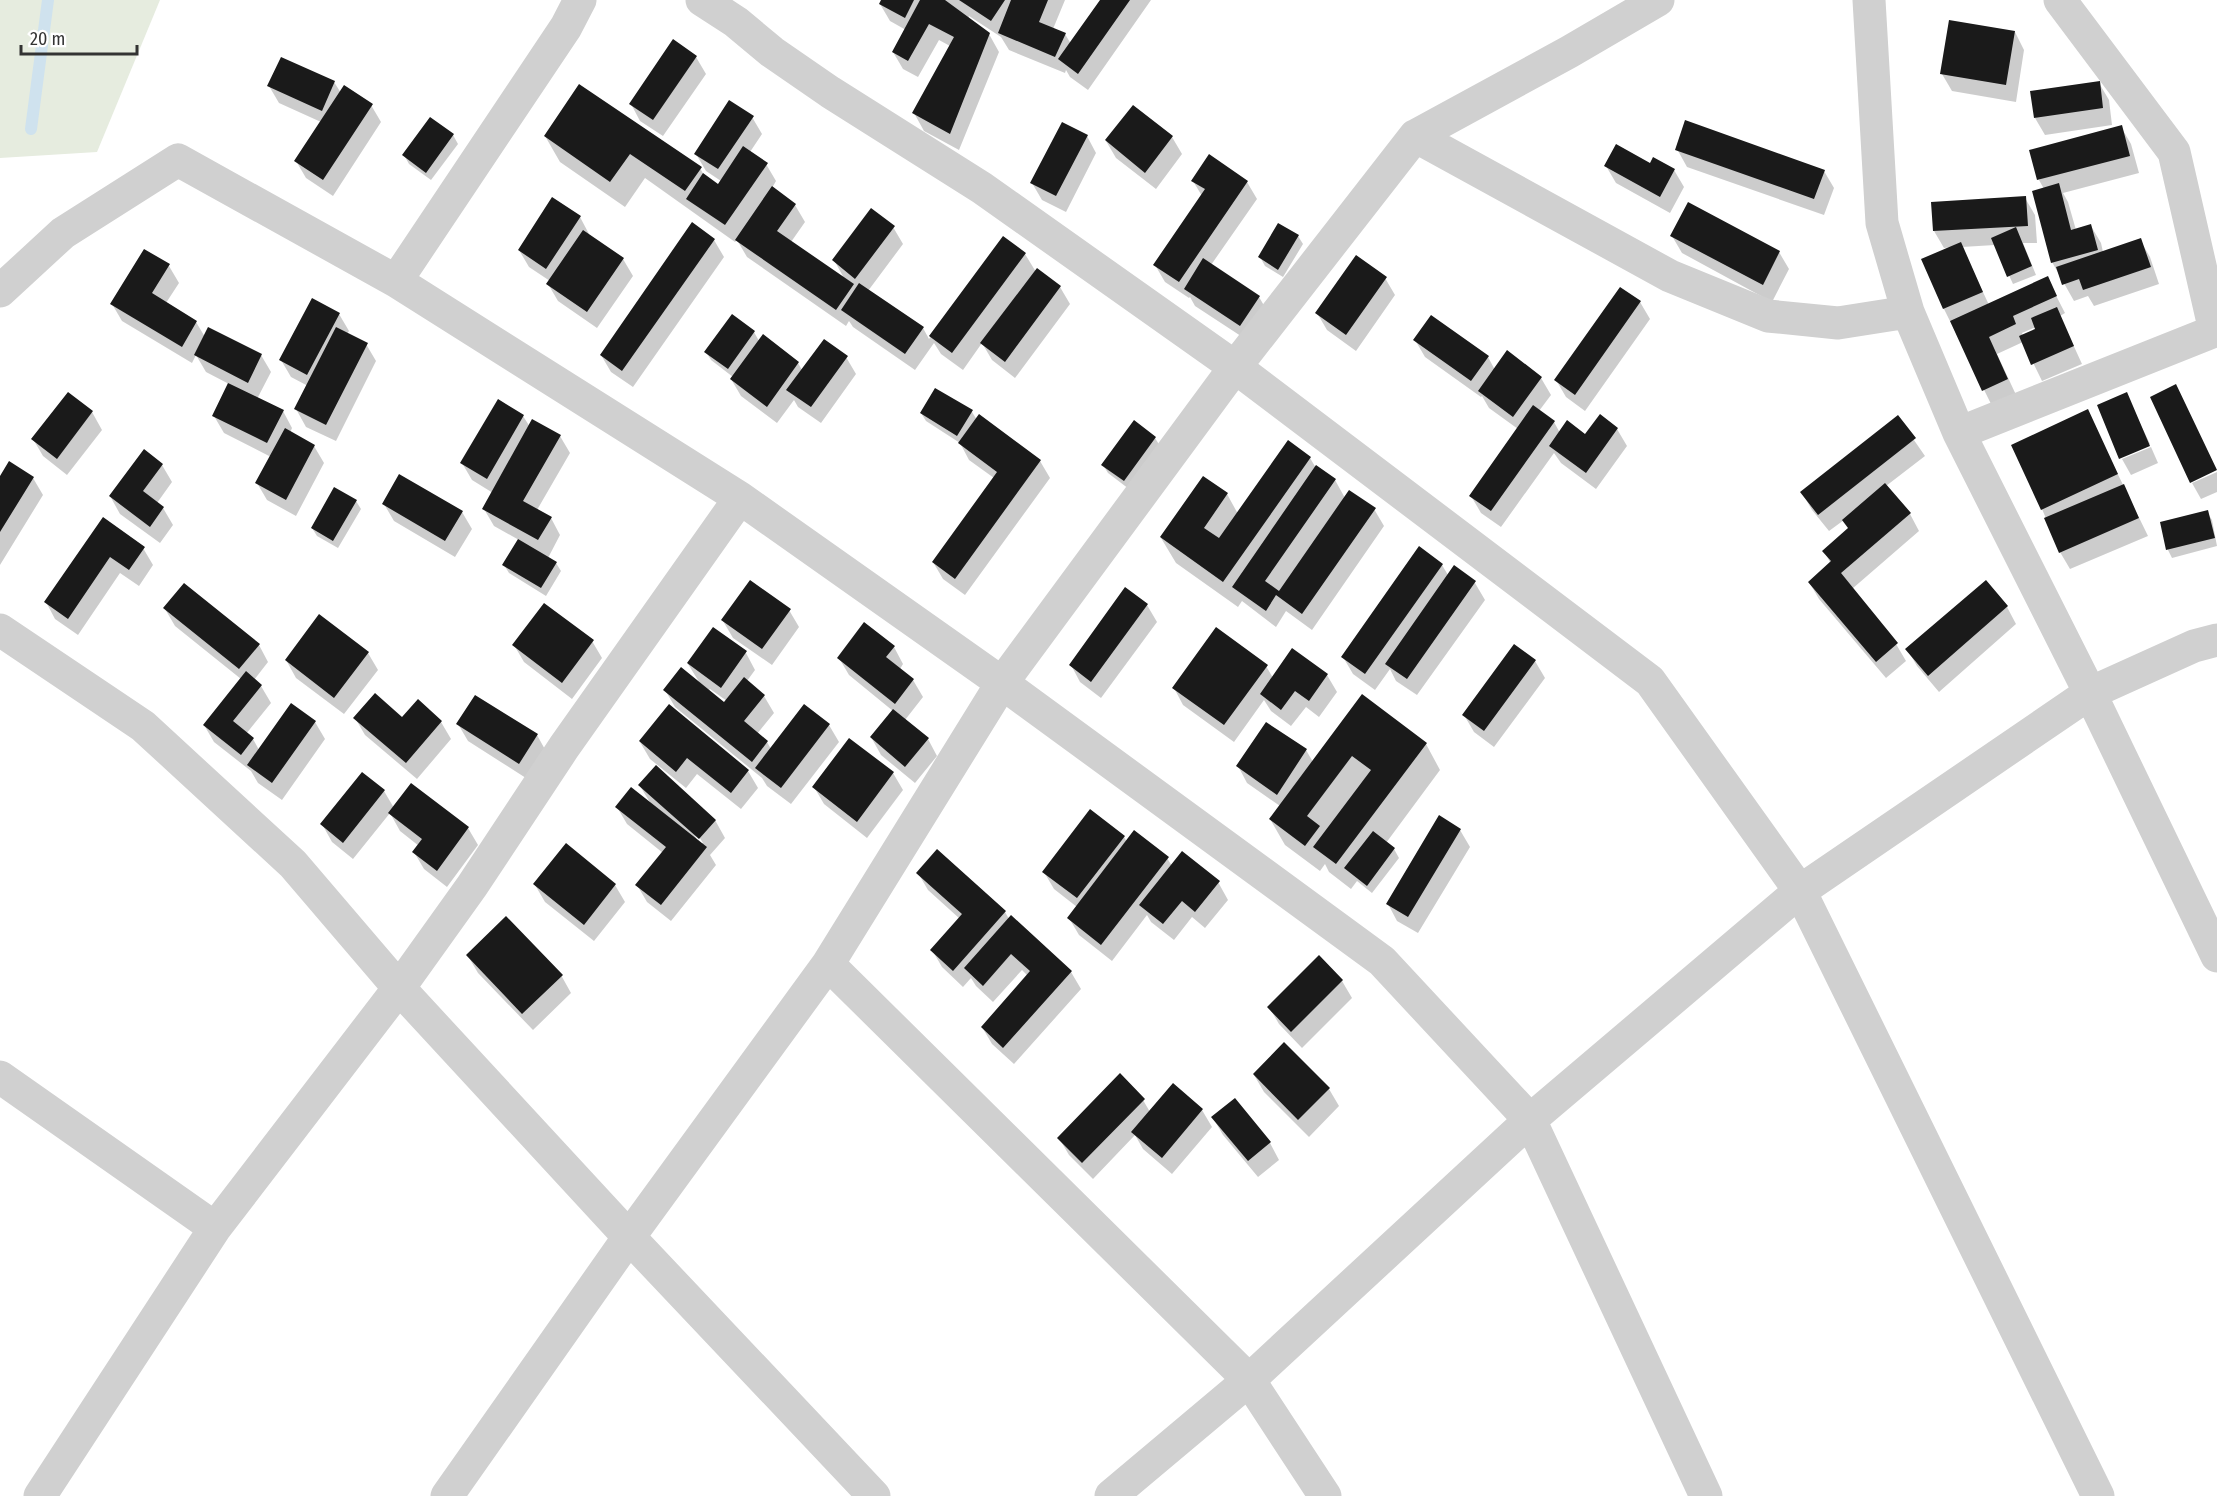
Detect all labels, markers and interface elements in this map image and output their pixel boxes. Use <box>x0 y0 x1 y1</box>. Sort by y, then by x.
scale bar <box>21 18 136 56</box>
text: 20 m <box>30 28 65 50</box>

